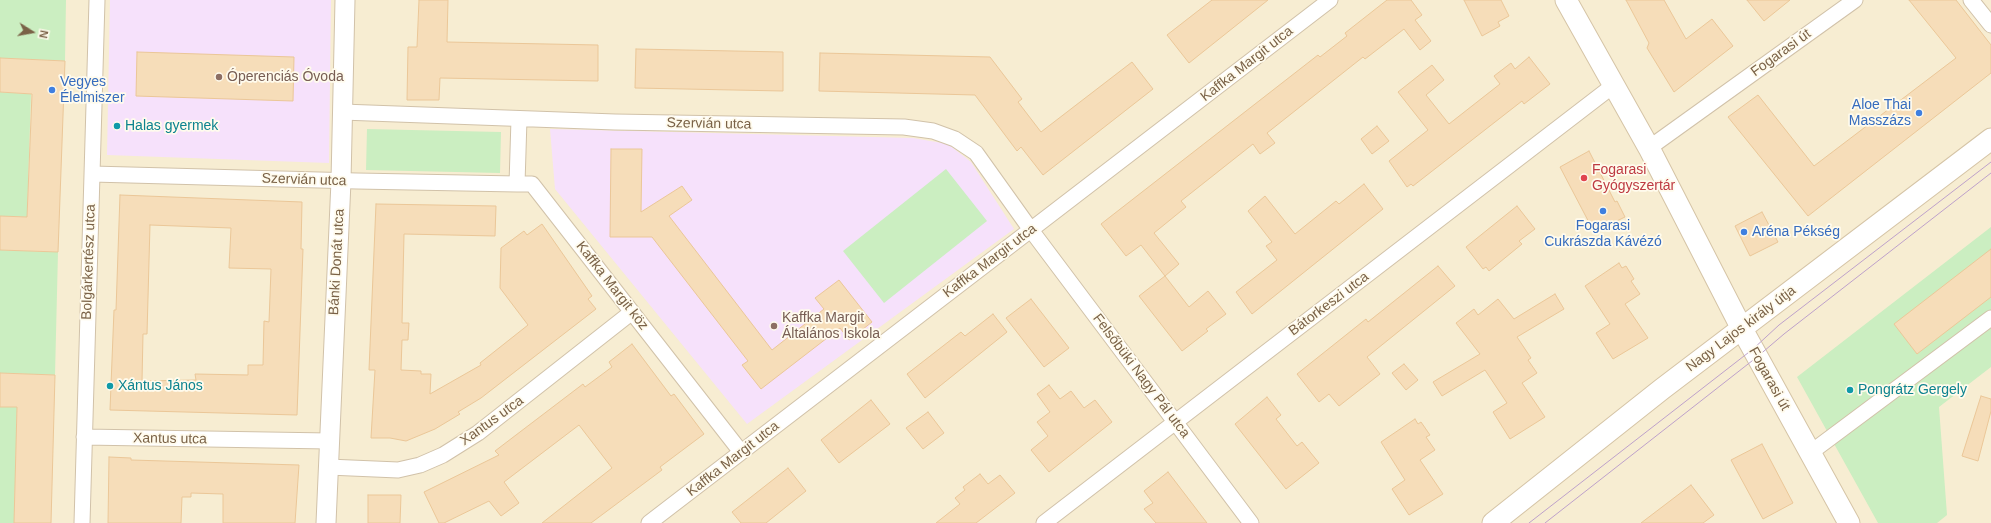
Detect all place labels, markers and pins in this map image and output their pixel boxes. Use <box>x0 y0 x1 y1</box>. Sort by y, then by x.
place label: Óperenciás Óvoda <box>227 69 344 85</box>
marker: Óperenciás Óvoda <box>214 72 224 82</box>
place label: Vegyes Élelmiszer <box>60 74 125 106</box>
marker: Vegyes Élelmiszer <box>47 85 57 95</box>
place label: Aloe Thai Masszázs <box>1849 97 1911 130</box>
marker: Aloe Thai Masszázs <box>1914 108 1924 118</box>
place label: Halas gyermek <box>125 118 218 134</box>
marker: Halas gyermek <box>112 121 122 131</box>
place label: Fogarasi Gyógyszertár <box>1592 162 1675 194</box>
marker: Fogarasi Gyógyszertár <box>1579 173 1589 183</box>
marker: Fogarasi Cukrászda Kávézó <box>1598 206 1608 216</box>
place label: Fogarasi Cukrászda Kávézó <box>1544 218 1662 250</box>
place label: Aréna Pékség <box>1752 224 1840 240</box>
marker: Aréna Pékség <box>1739 227 1749 237</box>
place label: Kaffka Margit Általános Iskola <box>782 310 880 342</box>
marker: Kaffka Margit Általános Iskola <box>769 321 779 331</box>
place label: Xántus János <box>118 378 203 394</box>
marker: Xántus János <box>105 381 115 391</box>
place label: Pongrátz Gergely <box>1858 382 1967 398</box>
marker: Pongrátz Gergely <box>1845 385 1855 395</box>

